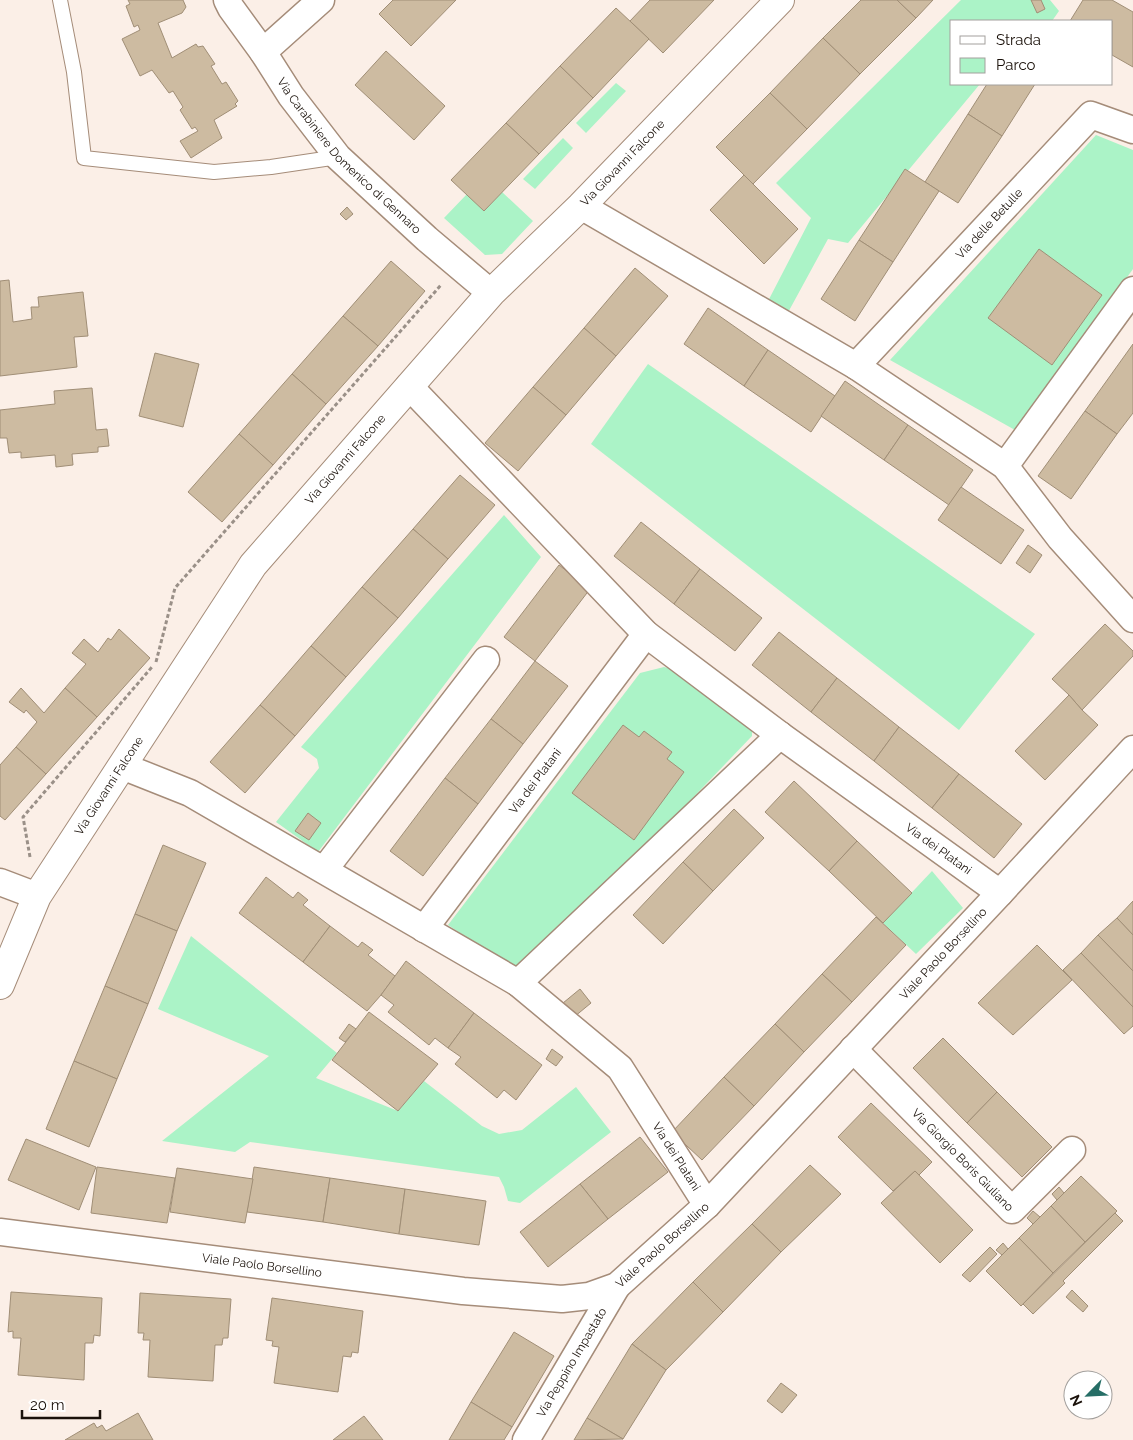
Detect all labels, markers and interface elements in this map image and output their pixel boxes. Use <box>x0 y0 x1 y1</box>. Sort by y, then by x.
legend <box>950 20 1113 85</box>
text: Strada <box>996 31 1041 49</box>
text: Parco <box>996 56 1036 74</box>
street label: Via Carabiniere Domenico di Gennaro <box>274 75 424 237</box>
street label: Via Giovanni Falcone <box>578 117 667 209</box>
street label: Via delle Betulle <box>953 186 1026 262</box>
street label: Via Giovanni Falcone <box>302 412 389 507</box>
street label: Via Giovanni Falcone <box>72 734 146 838</box>
street label: Via dei Platani <box>506 746 564 817</box>
street label: Via dei Platani <box>903 820 974 877</box>
street label: Viale Paolo Borsellino <box>897 905 990 1002</box>
street label: Via Giorgio Boris Giuliano <box>909 1106 1016 1214</box>
street label: Via dei Platani <box>649 1120 703 1193</box>
street label: Viale Paolo Borsellino <box>613 1200 712 1291</box>
street label: Viale Paolo Borsellino <box>201 1251 323 1280</box>
street label: Via Peppino Impastato <box>534 1305 610 1420</box>
north arrow <box>1063 1370 1113 1420</box>
scale bar <box>22 1388 100 1420</box>
text: N <box>1067 1392 1086 1408</box>
text: 20 m <box>30 1396 65 1414</box>

